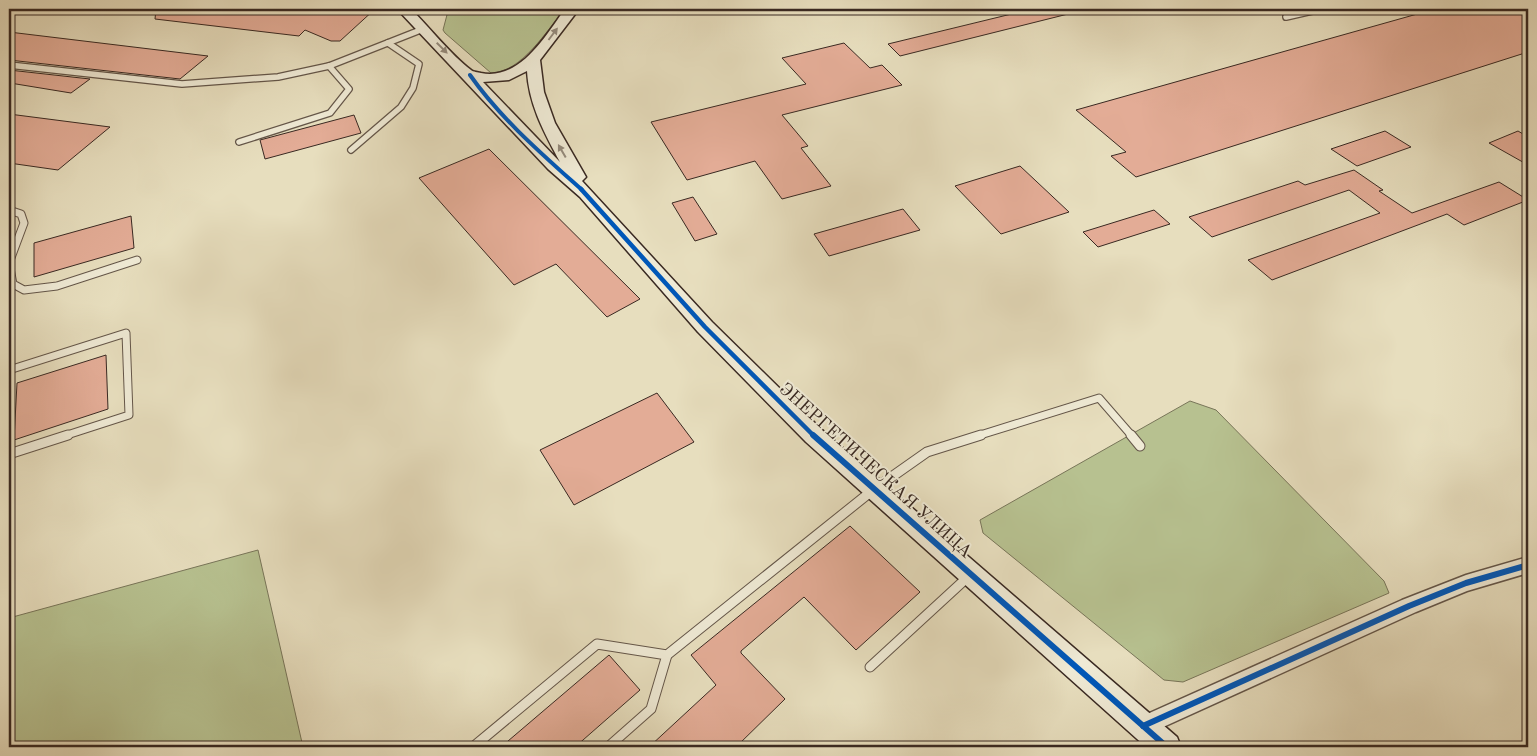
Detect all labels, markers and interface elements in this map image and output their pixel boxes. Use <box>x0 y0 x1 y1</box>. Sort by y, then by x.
one-way arrow <box>548 27 558 41</box>
one-way arrow <box>436 42 448 54</box>
one-way arrow <box>558 144 567 157</box>
street label: ЭНЕРГЕТИЧЕСКАЯ УЛИЦА <box>776 380 975 562</box>

